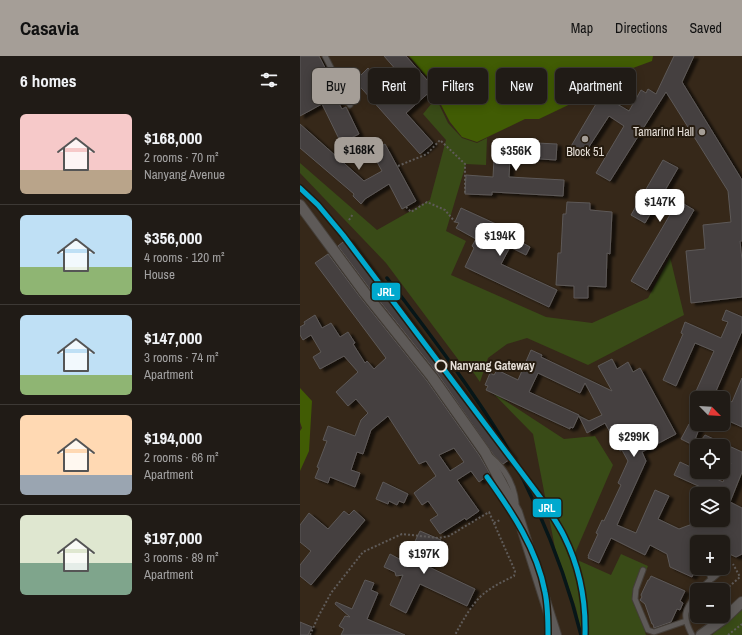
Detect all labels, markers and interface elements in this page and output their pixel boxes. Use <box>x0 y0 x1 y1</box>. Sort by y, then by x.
text: Casavia <box>20 15 79 41</box>
text: Map <box>571 19 593 37</box>
text: Directions <box>615 19 667 37</box>
text: Saved <box>689 19 722 37</box>
chip: Buy <box>312 68 360 104</box>
chip: Rent <box>368 68 420 104</box>
chip: Filters <box>428 68 488 104</box>
chip: New <box>496 68 547 104</box>
chip: Apartment <box>555 68 636 104</box>
text: 6 homes <box>20 69 77 92</box>
icon: filters <box>258 69 280 91</box>
place label: Tamarind Hall <box>633 124 694 140</box>
text: $168,000 <box>144 126 202 149</box>
marker: Tamarind Hall <box>697 127 707 137</box>
icon: home <box>52 130 100 178</box>
marker: Block 51 <box>580 134 590 144</box>
pin: $168K <box>331 137 387 171</box>
pin: $356K <box>488 138 544 172</box>
text: $168K <box>343 141 375 158</box>
text: $356K <box>500 142 532 159</box>
place label: Block 51 <box>566 144 604 160</box>
text: 2 rooms · 70 m² <box>144 149 219 166</box>
text: Nanyang Avenue <box>144 166 225 183</box>
pin: $147K <box>632 189 688 223</box>
text: $147K <box>644 193 676 210</box>
pin: $194K <box>472 223 528 257</box>
text: $356,000 <box>144 226 202 249</box>
text: $194K <box>484 227 516 244</box>
icon: home <box>52 231 100 279</box>
text: 4 rooms · 120 m² <box>144 249 225 266</box>
text: House <box>144 266 175 283</box>
line badge: JRL <box>371 282 401 301</box>
text: JRL <box>377 285 395 299</box>
text: $147,000 <box>144 326 202 349</box>
icon: home <box>52 331 100 379</box>
text: 3 rooms · 74 m² <box>144 349 219 366</box>
place label: Nanyang Gateway <box>450 358 535 374</box>
marker: Nanyang Gateway <box>434 359 448 373</box>
text: Apartment <box>144 366 193 383</box>
north arrow <box>690 391 730 431</box>
map controls <box>690 391 730 623</box>
pin: $299K <box>606 424 662 458</box>
text: $194,000 <box>144 426 202 449</box>
text: $299K <box>618 428 650 445</box>
icon: home <box>52 431 100 479</box>
button: locate <box>690 439 730 479</box>
text: 2 rooms · 66 m² <box>144 449 219 466</box>
text: Apartment <box>144 466 193 483</box>
button: layers <box>690 487 730 527</box>
line badge: JRL <box>532 498 562 518</box>
text: JRL <box>538 501 556 515</box>
text: $197,000 <box>144 526 202 549</box>
icon: home <box>52 531 100 579</box>
button: + <box>690 535 730 575</box>
pin: $197K <box>396 541 452 575</box>
text: $197K <box>408 545 440 562</box>
text: 3 rooms · 89 m² <box>144 549 219 566</box>
text: Apartment <box>144 566 193 583</box>
button: − <box>690 583 730 623</box>

